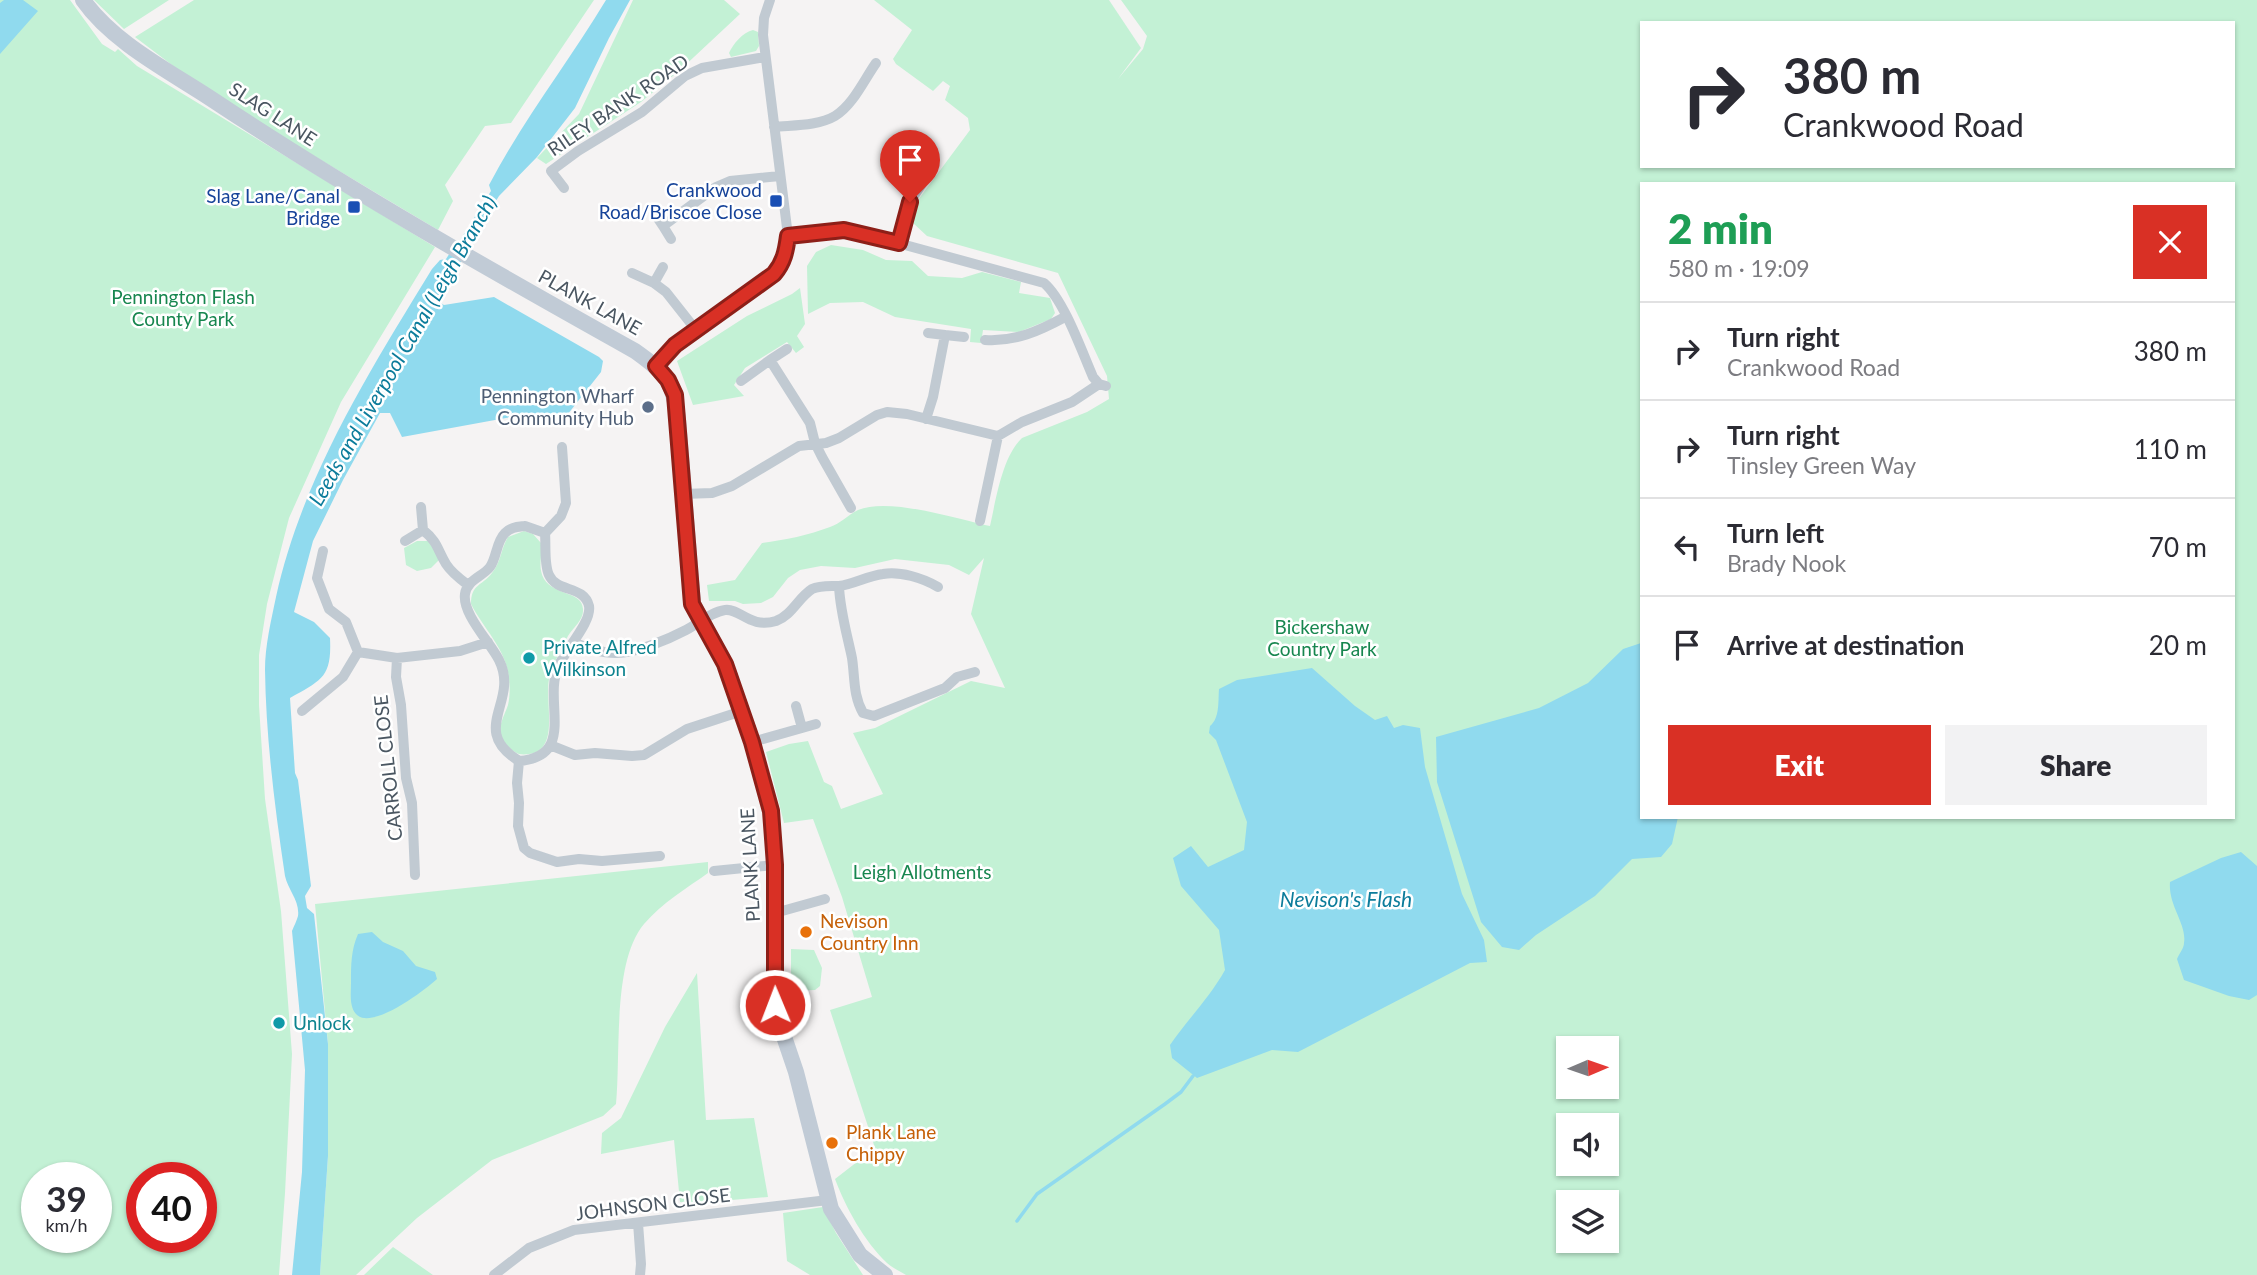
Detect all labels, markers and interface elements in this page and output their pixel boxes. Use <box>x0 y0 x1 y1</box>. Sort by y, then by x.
text: 380 m <box>1783 46 1921 104</box>
street label: RILEY BANK ROAD <box>543 49 692 160</box>
icon: right <box>1668 49 1759 140</box>
street label: SLAG LANE <box>225 77 321 150</box>
text: Crankwood Road <box>1783 105 2024 144</box>
pin <box>880 130 940 202</box>
icon: arrive <box>891 141 929 179</box>
place label: Crankwood Road/Briscoe Close <box>599 178 762 223</box>
place label: Slag Lane/Canal Bridge <box>206 184 340 229</box>
water label: Leeds and Liverpool Canal (Leigh Branch) <box>302 191 501 510</box>
marker: Crankwood Road/Briscoe Close <box>768 193 784 209</box>
marker: Slag Lane/Canal Bridge <box>346 199 362 215</box>
text: 2 min <box>1668 203 1773 253</box>
button: close <box>2133 205 2207 279</box>
text: 580 m · 19:09 <box>1668 254 1810 282</box>
street label: PLANK LANE <box>535 264 646 339</box>
park label: Pennington Flash County Park <box>111 285 255 330</box>
text: Turn right <box>1727 321 1840 353</box>
icon: right <box>1668 332 1706 370</box>
text: 380 m <box>2134 335 2207 367</box>
text: Crankwood Road <box>1727 353 1900 381</box>
place label: Pennington Wharf Community Hub <box>481 384 634 429</box>
marker: Pennington Wharf Community Hub <box>640 399 656 415</box>
text: Turn right <box>1727 419 1840 451</box>
icon: right <box>1668 430 1706 468</box>
text: 110 m <box>2134 433 2207 465</box>
text: Tinsley Green Way <box>1727 451 1916 479</box>
text: Turn left <box>1727 517 1824 549</box>
icon: left <box>1668 528 1706 566</box>
text: 70 m <box>2149 531 2207 563</box>
text: Brady Nook <box>1727 549 1846 577</box>
park label: Bickershaw Country Park <box>1267 615 1377 660</box>
icon: arrive <box>1668 626 1706 664</box>
text: Arrive at destination <box>1727 629 1964 661</box>
text: 20 m <box>2149 629 2207 661</box>
place label: Private Alfred Wilkinson <box>543 635 657 680</box>
marker: Private Alfred Wilkinson <box>521 650 537 666</box>
street label: CARROLL CLOSE <box>368 694 407 842</box>
button: Exit <box>1668 725 1931 805</box>
button: Share <box>1945 725 2207 805</box>
street label: PLANK LANE <box>735 807 764 923</box>
park label: Leigh Allotments <box>853 860 991 883</box>
water label: Nevison's Flash <box>1280 886 1412 911</box>
place label: Nevison Country Inn <box>820 909 919 954</box>
marker: Nevison Country Inn <box>798 924 814 940</box>
position arrow <box>738 968 812 1042</box>
place label: Unlock <box>293 1011 352 1034</box>
marker: Unlock <box>271 1015 287 1031</box>
north arrow <box>1556 1036 1619 1099</box>
map controls <box>1556 1036 1619 1253</box>
button: sound <box>1556 1113 1619 1176</box>
place label: Plank Lane Chippy <box>846 1120 936 1165</box>
marker: Plank Lane Chippy <box>824 1135 840 1151</box>
speed limit sign: 40 <box>126 1162 217 1253</box>
text: 39 <box>46 1177 87 1219</box>
street label: JOHNSON CLOSE <box>574 1183 732 1224</box>
button: layers <box>1556 1190 1619 1253</box>
text: km/h <box>45 1214 88 1236</box>

